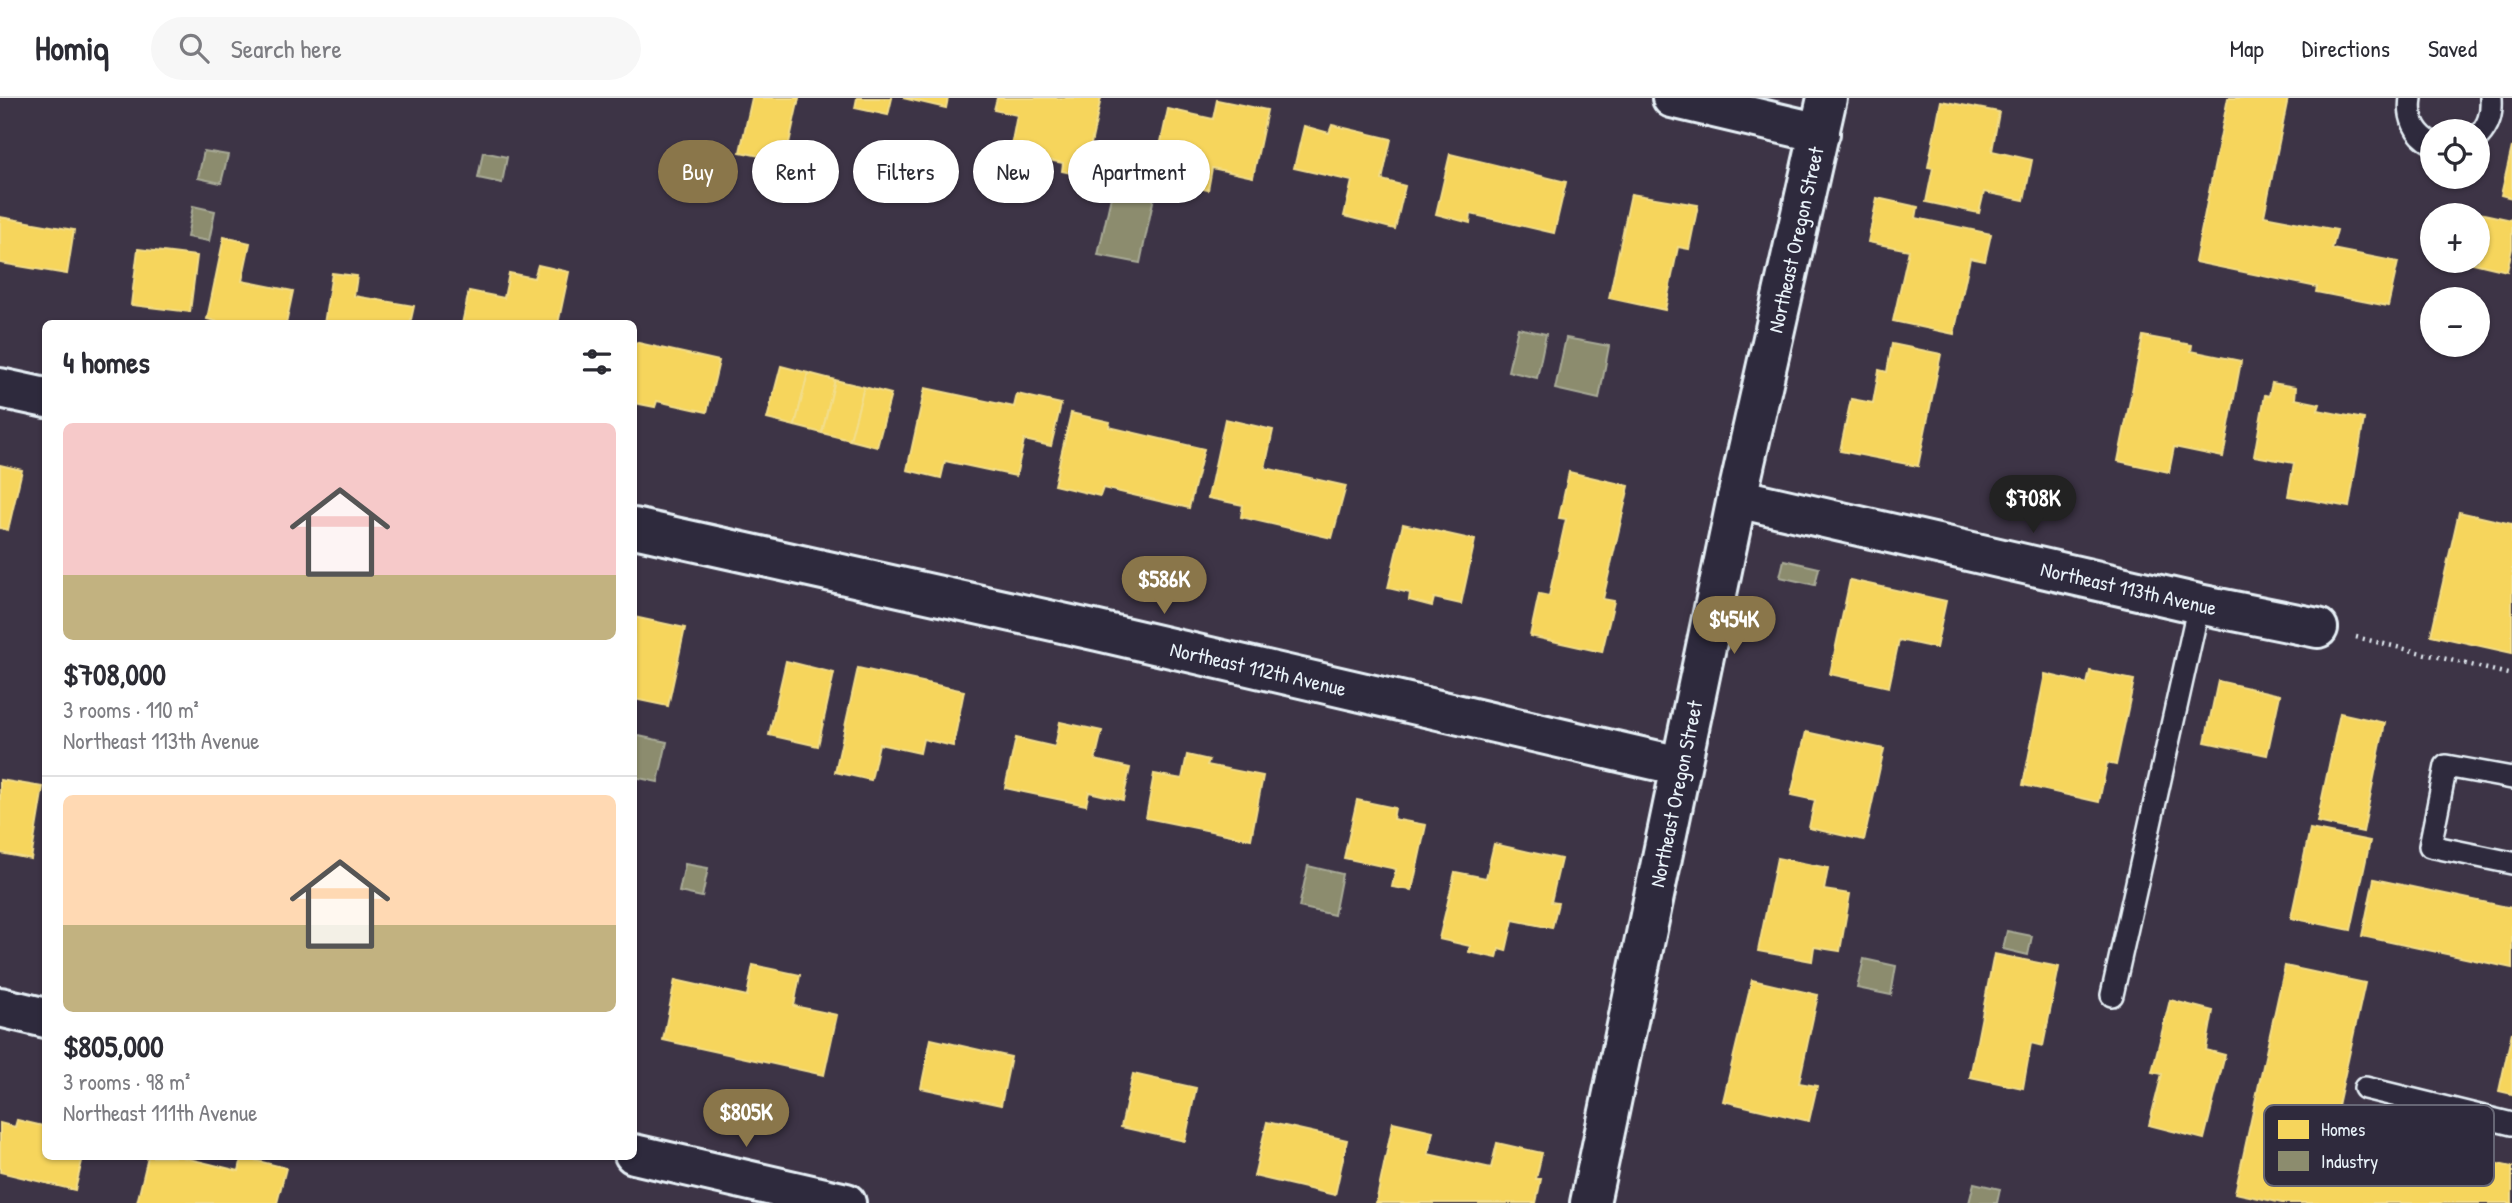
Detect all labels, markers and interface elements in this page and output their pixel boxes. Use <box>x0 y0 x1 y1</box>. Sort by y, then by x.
search box <box>151 17 641 80</box>
text: Homiq <box>35 26 109 70</box>
icon: search <box>175 29 213 67</box>
text: Search here <box>231 31 342 66</box>
text: Map <box>2230 32 2264 64</box>
text: Directions <box>2302 32 2390 64</box>
text: Saved <box>2428 32 2477 64</box>
map controls <box>2420 119 2490 357</box>
button: locate <box>2420 119 2490 189</box>
chip: Buy <box>658 140 738 203</box>
chip: Rent <box>752 140 839 203</box>
chip: Filters <box>853 140 959 203</box>
chip: New <box>973 140 1054 203</box>
chip: Apartment <box>1068 140 1210 203</box>
street label: Northeast Oregon Street <box>1760 143 1830 335</box>
button: + <box>2420 203 2490 273</box>
button: − <box>2420 287 2490 357</box>
text: 4 homes <box>63 342 150 382</box>
icon: filters <box>578 343 616 381</box>
icon: home <box>277 469 403 595</box>
pin: $708K <box>1984 476 2082 535</box>
text: $708K <box>2005 482 2061 513</box>
street label: Northeast 113th Avenue <box>2038 554 2219 622</box>
pin: $586K <box>1115 556 1213 616</box>
text: $586K <box>1138 563 1190 594</box>
pin: $454K <box>1685 596 1783 656</box>
text: $454K <box>1709 603 1759 634</box>
street label: Northeast 112th Avenue <box>1168 634 1349 703</box>
text: $708,000 <box>63 654 166 694</box>
text: 3 rooms · 110 m² <box>63 694 199 725</box>
street label: Northeast Oregon Street <box>1642 697 1709 890</box>
text: Northeast 113th Avenue <box>63 725 259 756</box>
icon: home <box>277 841 403 967</box>
text: $805,000 <box>63 1026 164 1066</box>
text: 3 rooms · 98 m² <box>63 1066 190 1097</box>
pin: $805K <box>697 1090 795 1149</box>
text: $805K <box>719 1096 773 1127</box>
text: Northeast 111th Avenue <box>63 1097 257 1128</box>
legend <box>2264 1105 2494 1186</box>
text: Homes <box>2321 1116 2365 1142</box>
text: Industry <box>2321 1148 2378 1174</box>

